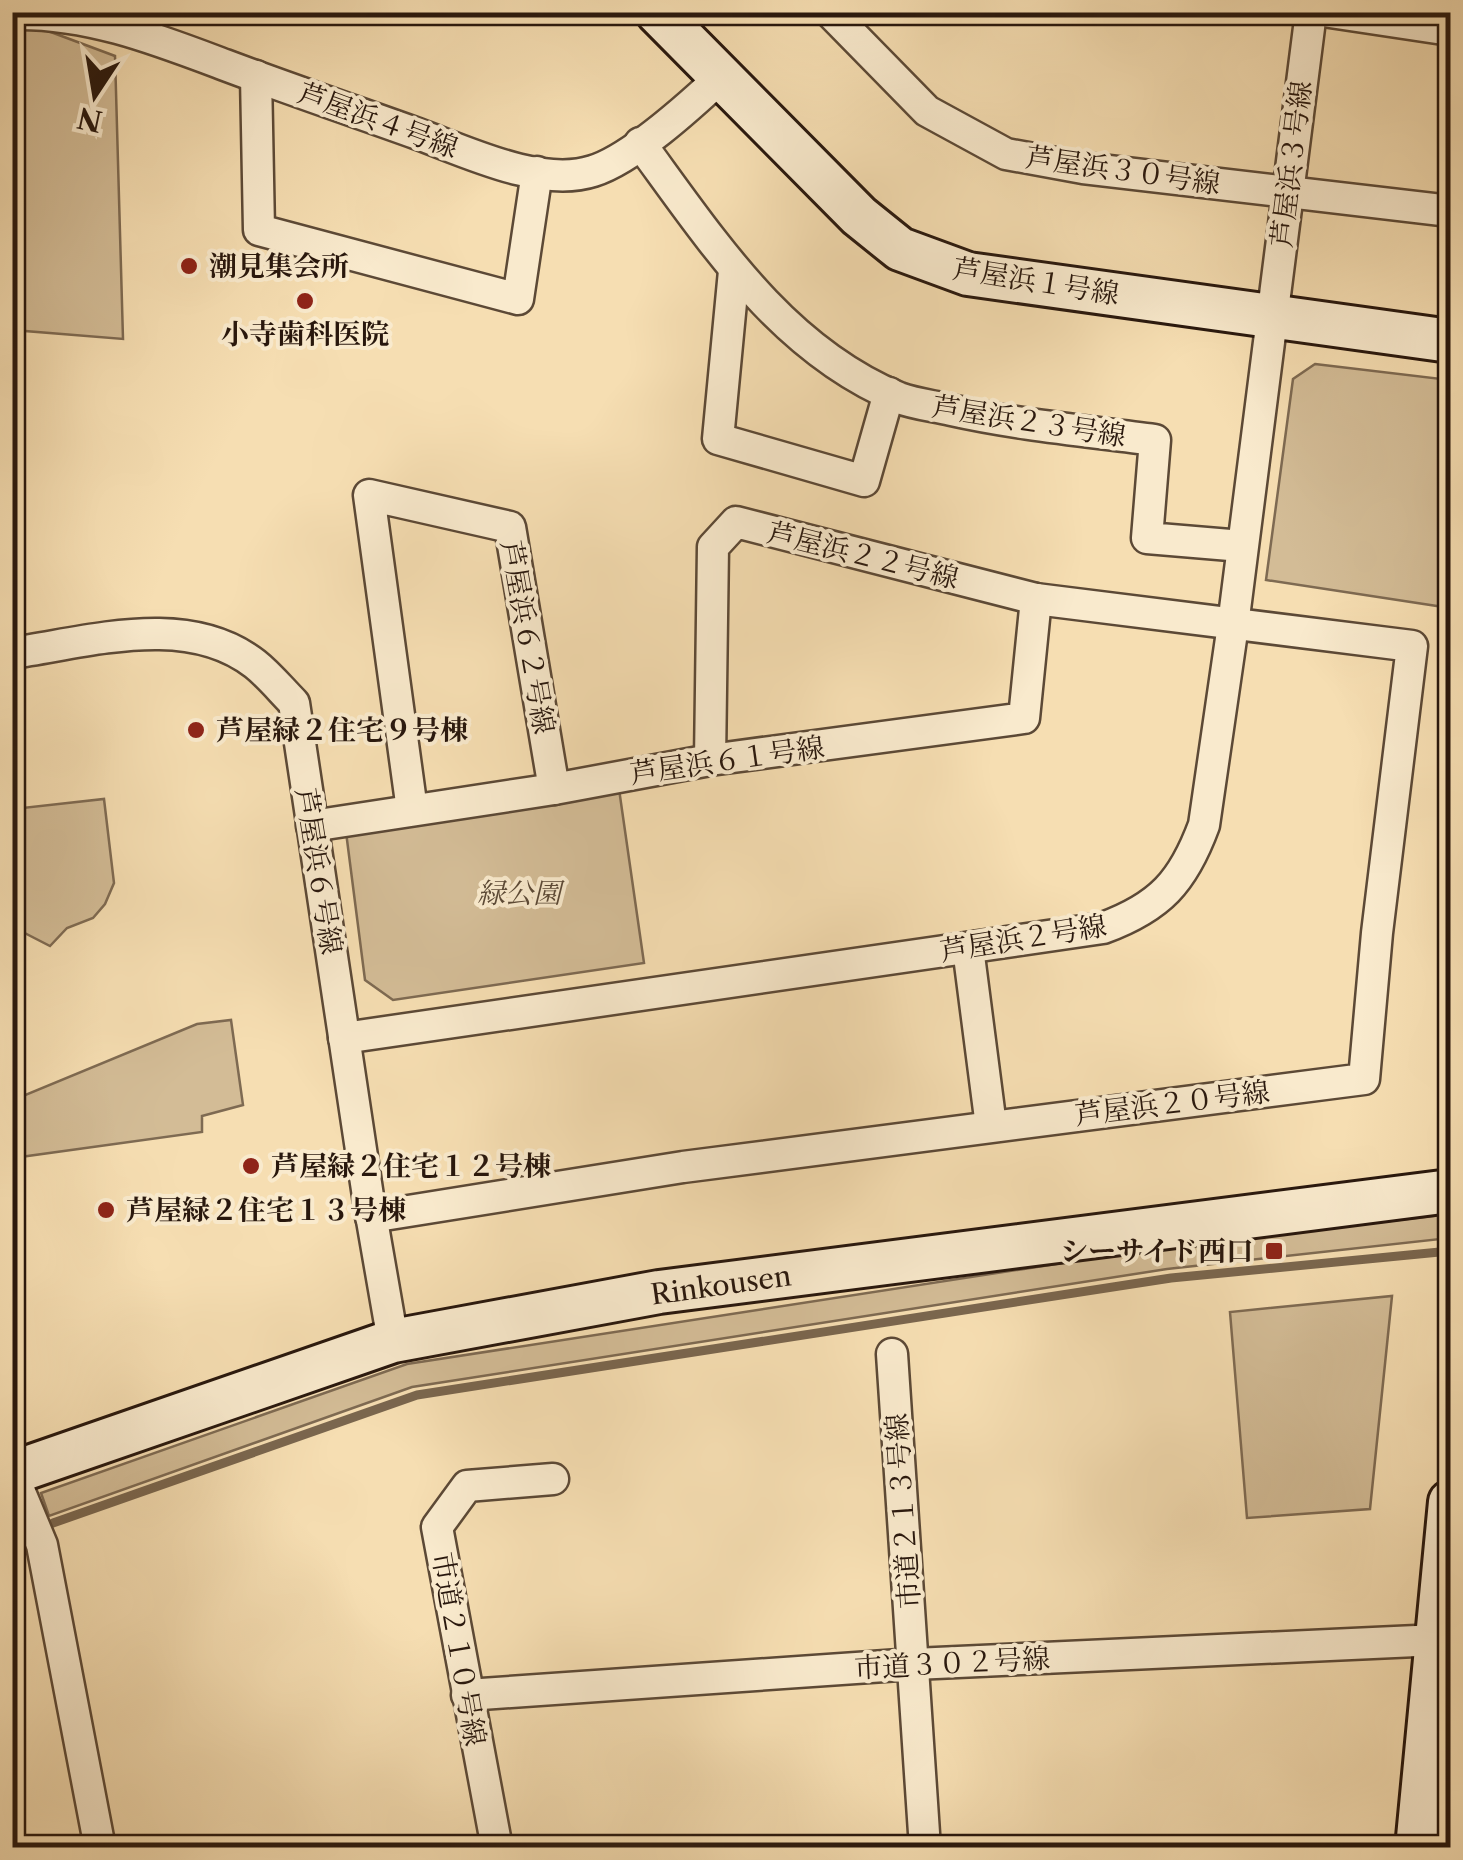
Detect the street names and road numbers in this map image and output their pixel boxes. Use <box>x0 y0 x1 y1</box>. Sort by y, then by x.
street label: 芦屋浜４号線 <box>293 75 463 165</box>
street label: 芦屋浜３号線 <box>1264 79 1318 249</box>
street label: 芦屋浜３０号線 <box>1024 140 1222 200</box>
street label: 芦屋浜１号線 <box>950 251 1122 311</box>
street label: 芦屋浜２３号線 <box>930 389 1128 453</box>
street label: 芦屋浜２２号線 <box>764 515 962 595</box>
street label: 芦屋浜６２号線 <box>494 538 562 736</box>
street label: 芦屋浜６１号線 <box>628 730 826 790</box>
street label: 芦屋浜６号線 <box>289 785 349 957</box>
street label: 芦屋浜２号線 <box>937 908 1109 968</box>
street label: 芦屋浜２０号線 <box>1073 1074 1271 1132</box>
street label: Rinkousen <box>649 1258 793 1312</box>
street label: 市道２１３号線 <box>879 1412 927 1610</box>
street label: 市道２１０号線 <box>425 1550 493 1748</box>
street label: 市道３０２号線 <box>853 1641 1051 1685</box>

